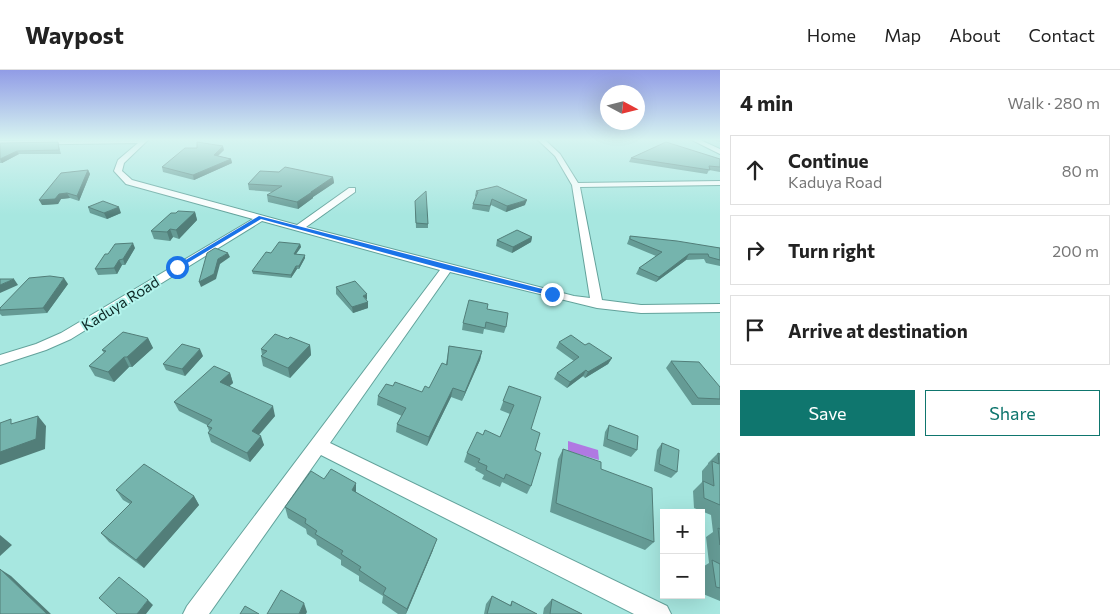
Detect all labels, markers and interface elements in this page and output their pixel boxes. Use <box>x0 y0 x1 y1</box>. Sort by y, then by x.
text: Waypost <box>25 20 124 49</box>
text: Home <box>807 24 856 46</box>
text: Map <box>884 24 921 46</box>
text: About <box>949 24 1001 46</box>
text: Contact <box>1029 24 1095 46</box>
north arrow <box>600 85 645 130</box>
text: 4 min <box>740 90 793 115</box>
text: Walk · 280 m <box>1008 93 1100 112</box>
text: Continue <box>788 149 868 172</box>
icon: ahead <box>741 156 769 184</box>
text: 80 m <box>1062 161 1099 180</box>
text: Kaduya Road <box>788 172 882 191</box>
icon: right <box>741 236 769 264</box>
text: Turn right <box>788 239 875 262</box>
text: 200 m <box>1052 241 1099 260</box>
route start <box>166 256 189 279</box>
street label: Kaduya Road <box>78 272 162 334</box>
route end <box>541 283 564 306</box>
icon: arrive <box>741 316 769 344</box>
text: Arrive at destination <box>788 319 968 342</box>
button: Save <box>740 390 915 436</box>
button: Share <box>925 390 1100 436</box>
map controls <box>660 509 705 599</box>
button: + <box>660 509 705 554</box>
button: − <box>660 554 705 599</box>

